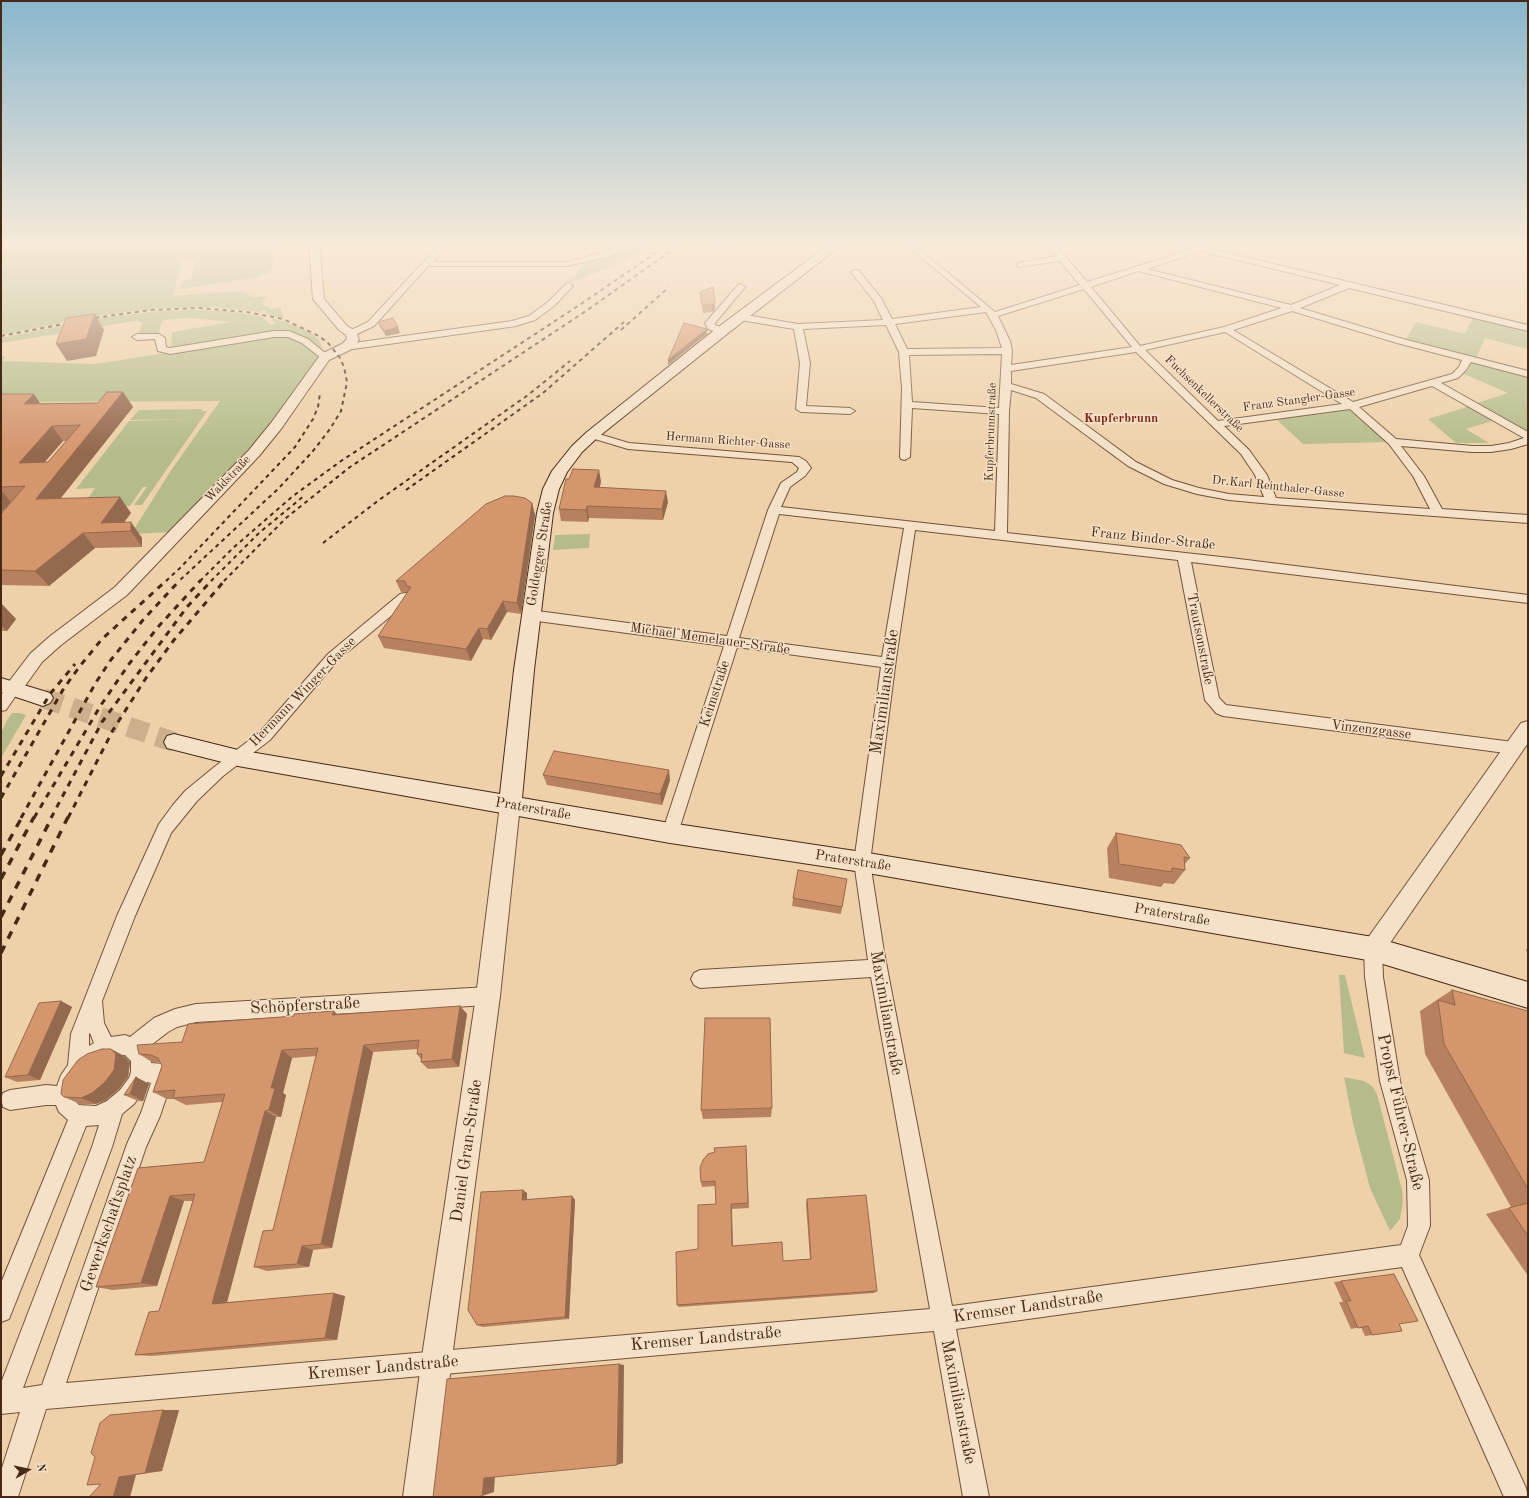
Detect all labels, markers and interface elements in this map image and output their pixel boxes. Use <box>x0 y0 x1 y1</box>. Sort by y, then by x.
street label: Fuchsenkellerstraße <box>1162 353 1246 435</box>
street label: Kupferbrunnstraße <box>982 382 1000 482</box>
street label: Franz Stangler-Gasse <box>1242 385 1356 415</box>
district label: Kupferbrunn <box>1084 411 1158 427</box>
street label: Hermann Richter-Gasse <box>665 429 791 453</box>
street label: Waldstraße <box>202 453 254 505</box>
street label: Dr.Karl Reinthaler-Gasse <box>1211 473 1345 501</box>
street label: Goldegger Straße <box>523 500 557 608</box>
street label: Franz Binder-Straße <box>1090 524 1216 554</box>
street label: Trautsonstraße <box>1183 592 1217 686</box>
street label: Michael Memelauer-Straße <box>629 619 791 659</box>
street label: Maximilianstraße <box>866 628 904 756</box>
street label: Hermann Winger-Gasse <box>246 633 360 751</box>
street label: Keimstraße <box>696 658 734 730</box>
street label: Vinzenzgasse <box>1330 717 1412 743</box>
street label: Praterstraße <box>494 794 572 824</box>
street label: Praterstraße <box>814 847 892 875</box>
street label: Praterstraße <box>1133 900 1211 930</box>
street label: Maximilianstraße <box>865 949 907 1077</box>
street label: Schöpferstraße <box>249 993 361 1019</box>
street label: Propst Führer-Straße <box>1372 1032 1428 1192</box>
street label: Daniel Gran-Straße <box>447 1078 487 1224</box>
street label: Gewerkschaftsplatz <box>76 1153 142 1295</box>
street label: Kremser Landstraße <box>952 1286 1104 1328</box>
street label: Kremser Landstraße <box>630 1322 782 1356</box>
street label: Maximilianstraße <box>936 1338 980 1466</box>
street label: Kremser Landstraße <box>307 1351 459 1385</box>
north arrow <box>8 1450 48 1490</box>
text: N <box>34 1463 46 1473</box>

